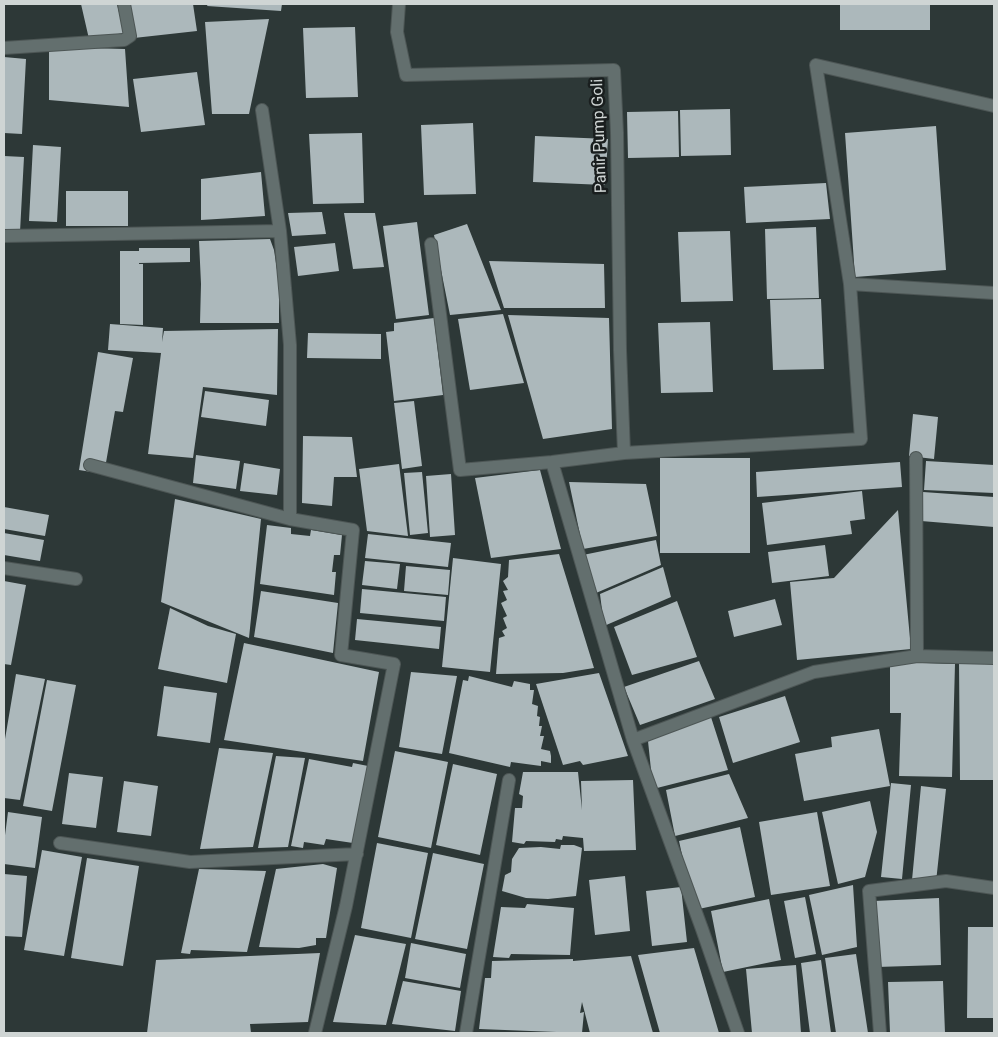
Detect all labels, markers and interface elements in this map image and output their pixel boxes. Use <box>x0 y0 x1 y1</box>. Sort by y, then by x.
street label: Panir Pump Goli <box>588 78 612 194</box>

